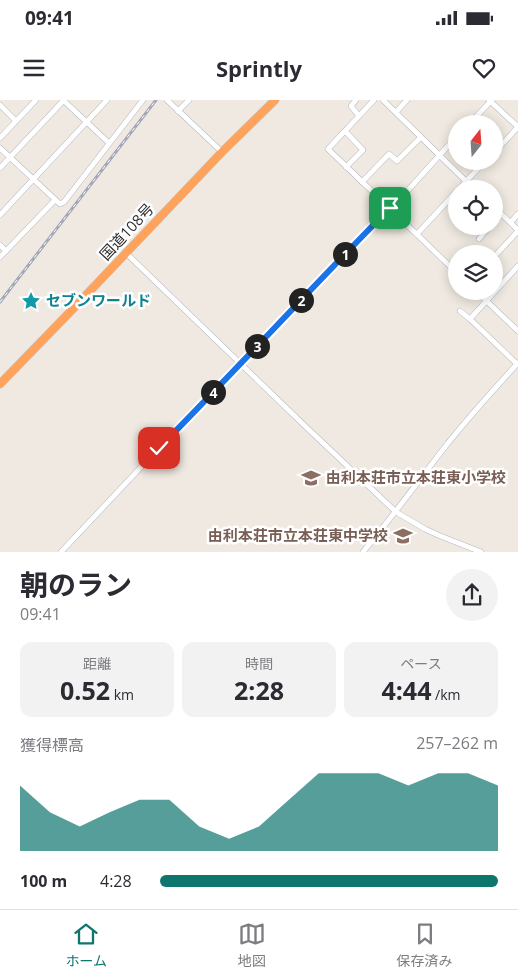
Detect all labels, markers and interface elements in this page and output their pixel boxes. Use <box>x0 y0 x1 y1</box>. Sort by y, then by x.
text: 09:41 <box>25 5 74 31</box>
text: Sprintly <box>216 53 302 83</box>
icon: menu <box>20 54 48 82</box>
icon: heart <box>470 54 498 82</box>
north arrow <box>448 115 502 170</box>
map controls <box>448 115 503 300</box>
button: locate <box>448 180 503 235</box>
pin <box>369 187 411 229</box>
icon: arrive <box>376 194 404 222</box>
street label: 国道108号 <box>95 199 158 264</box>
pin: 1 <box>332 242 358 266</box>
text: 1 <box>341 245 350 264</box>
button: layers <box>448 245 503 300</box>
pin: 2 <box>288 288 314 312</box>
place icon: セブンワールド <box>20 290 42 312</box>
place label: セブンワールド <box>46 290 151 310</box>
text: 2 <box>297 291 306 310</box>
pin: 3 <box>244 334 270 358</box>
text: 3 <box>253 337 262 356</box>
pin: 4 <box>200 380 226 404</box>
text: 4 <box>209 383 218 402</box>
pin <box>138 427 180 469</box>
icon: check <box>145 434 173 462</box>
school or university icon: 由利本荘市立本荘東小学校 <box>300 467 322 489</box>
place label: 由利本荘市立本荘東小学校 <box>326 467 506 487</box>
place label: 由利本荘市立本荘東中学校 <box>208 525 388 545</box>
school or university icon: 由利本荘市立本荘東中学校 <box>392 525 414 547</box>
text: 朝のラン <box>20 565 132 603</box>
button: share <box>446 569 498 621</box>
text: 09:41 <box>20 603 61 625</box>
text: 距離 <box>83 654 111 673</box>
text: 時間 <box>245 654 273 673</box>
text: ペース <box>400 654 442 673</box>
text: 0.52 <box>60 673 110 707</box>
text: 2:28 <box>234 673 284 707</box>
text: 4:44 <box>381 673 431 707</box>
text: km <box>110 685 134 704</box>
text: /km <box>431 685 461 704</box>
text: 257–262 m <box>416 732 498 754</box>
text: 獲得標高 <box>20 734 84 756</box>
text: 100 m <box>20 870 67 892</box>
text: 4:28 <box>100 870 132 892</box>
tab: ホーム <box>65 920 107 970</box>
tab: 地図 <box>238 920 266 970</box>
tab: 保存済み <box>397 920 453 970</box>

